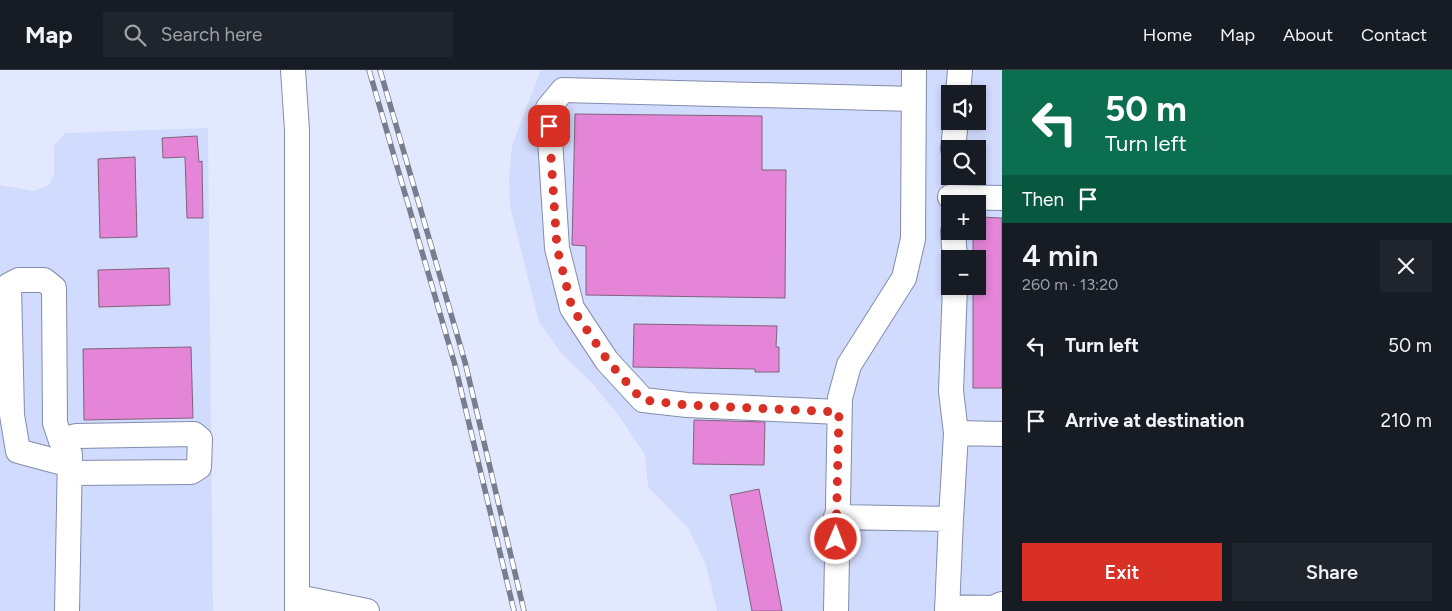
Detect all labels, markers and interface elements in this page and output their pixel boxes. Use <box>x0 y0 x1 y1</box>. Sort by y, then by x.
search box <box>103 12 453 57</box>
text: Map <box>25 20 73 49</box>
icon: search <box>121 21 149 49</box>
text: Search here <box>161 23 262 46</box>
text: Home <box>1143 24 1192 46</box>
text: Map <box>1220 24 1255 46</box>
text: About <box>1283 24 1333 46</box>
text: Contact <box>1361 24 1427 46</box>
map controls <box>941 85 986 295</box>
button: sound <box>941 85 986 130</box>
text: 50 m <box>1105 88 1187 130</box>
icon: left <box>1022 90 1087 155</box>
pin <box>528 105 570 147</box>
icon: arrive <box>535 112 563 140</box>
text: Turn left <box>1105 130 1187 157</box>
button: search <box>941 140 986 185</box>
icon: arrive <box>1074 185 1102 213</box>
text: Then <box>1022 188 1064 211</box>
button: + <box>941 195 986 240</box>
text: 4 min <box>1022 237 1098 274</box>
button: close <box>1380 240 1432 292</box>
button: − <box>941 250 986 295</box>
text: 260 m · 13:20 <box>1022 275 1118 294</box>
icon: left <box>1022 332 1050 360</box>
text: Turn left <box>1065 334 1139 357</box>
text: 50 m <box>1388 334 1432 357</box>
icon: arrive <box>1022 407 1050 435</box>
text: Arrive at destination <box>1065 409 1244 432</box>
text: 210 m <box>1380 409 1432 432</box>
position arrow <box>809 512 861 564</box>
button: Exit <box>1022 543 1222 601</box>
button: Share <box>1232 543 1432 601</box>

